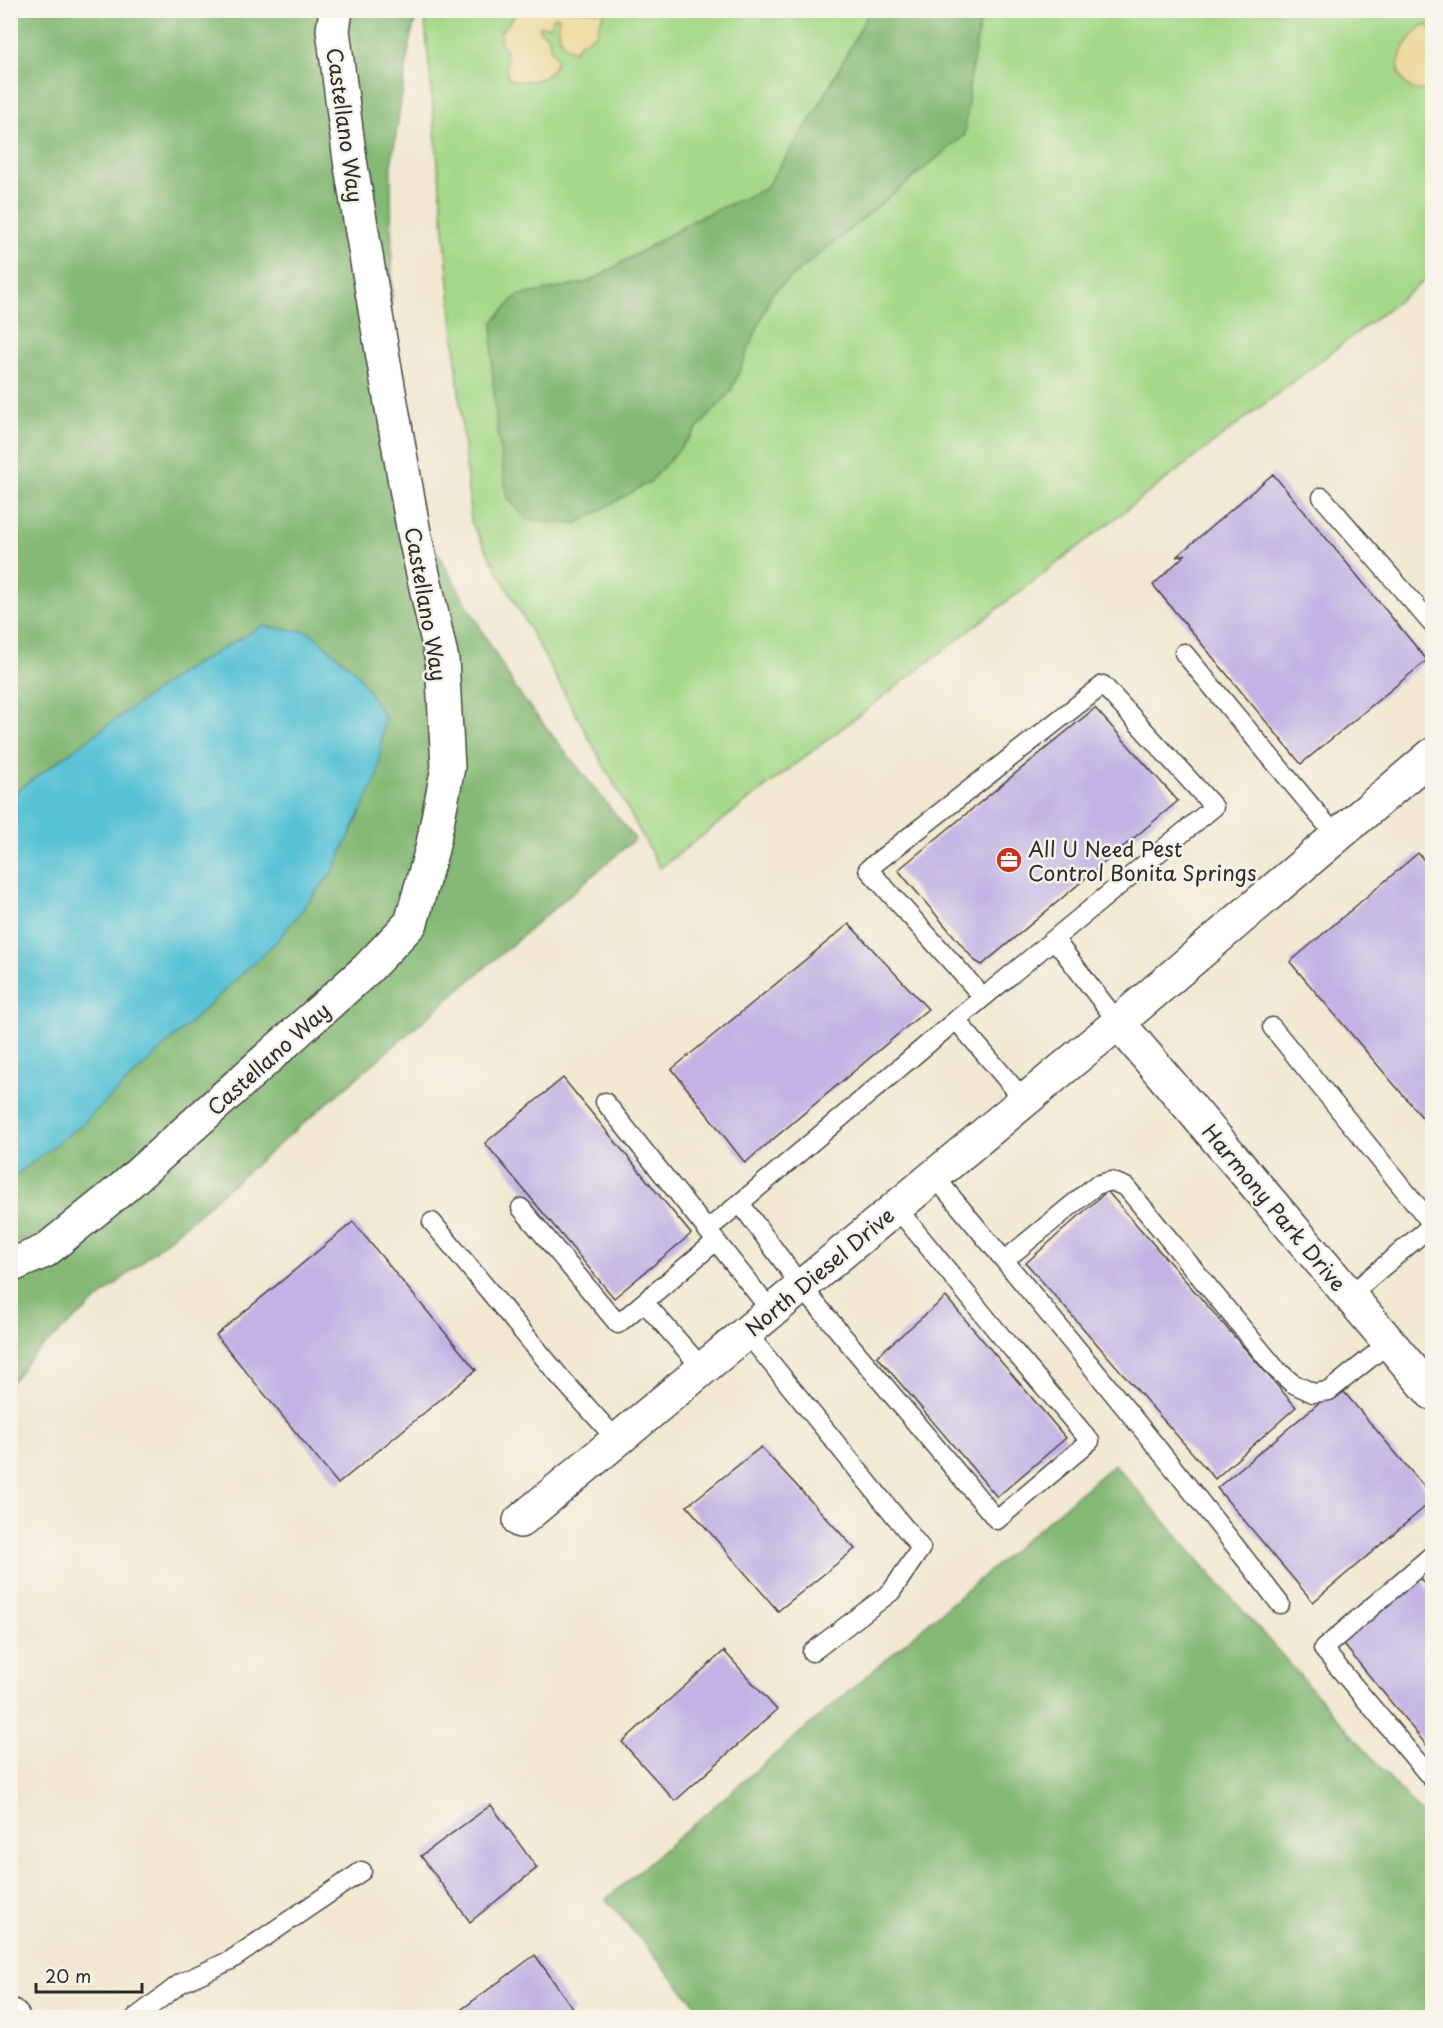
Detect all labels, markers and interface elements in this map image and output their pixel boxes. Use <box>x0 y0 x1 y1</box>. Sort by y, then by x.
street label: Castellano Way <box>319 45 373 205</box>
street label: Castellano Way <box>398 524 456 684</box>
place label: All U Need Pest Control Bonita Springs <box>1028 832 1256 888</box>
office icon: All U Need Pest Control Bonita Springs <box>994 845 1024 875</box>
street label: Castellano Way <box>199 994 337 1122</box>
street label: Harmony Park Drive <box>1195 1116 1355 1298</box>
street label: North Diesel Drive <box>737 1199 901 1343</box>
scale bar <box>36 1956 142 1994</box>
text: 20 m <box>45 1962 91 1989</box>

